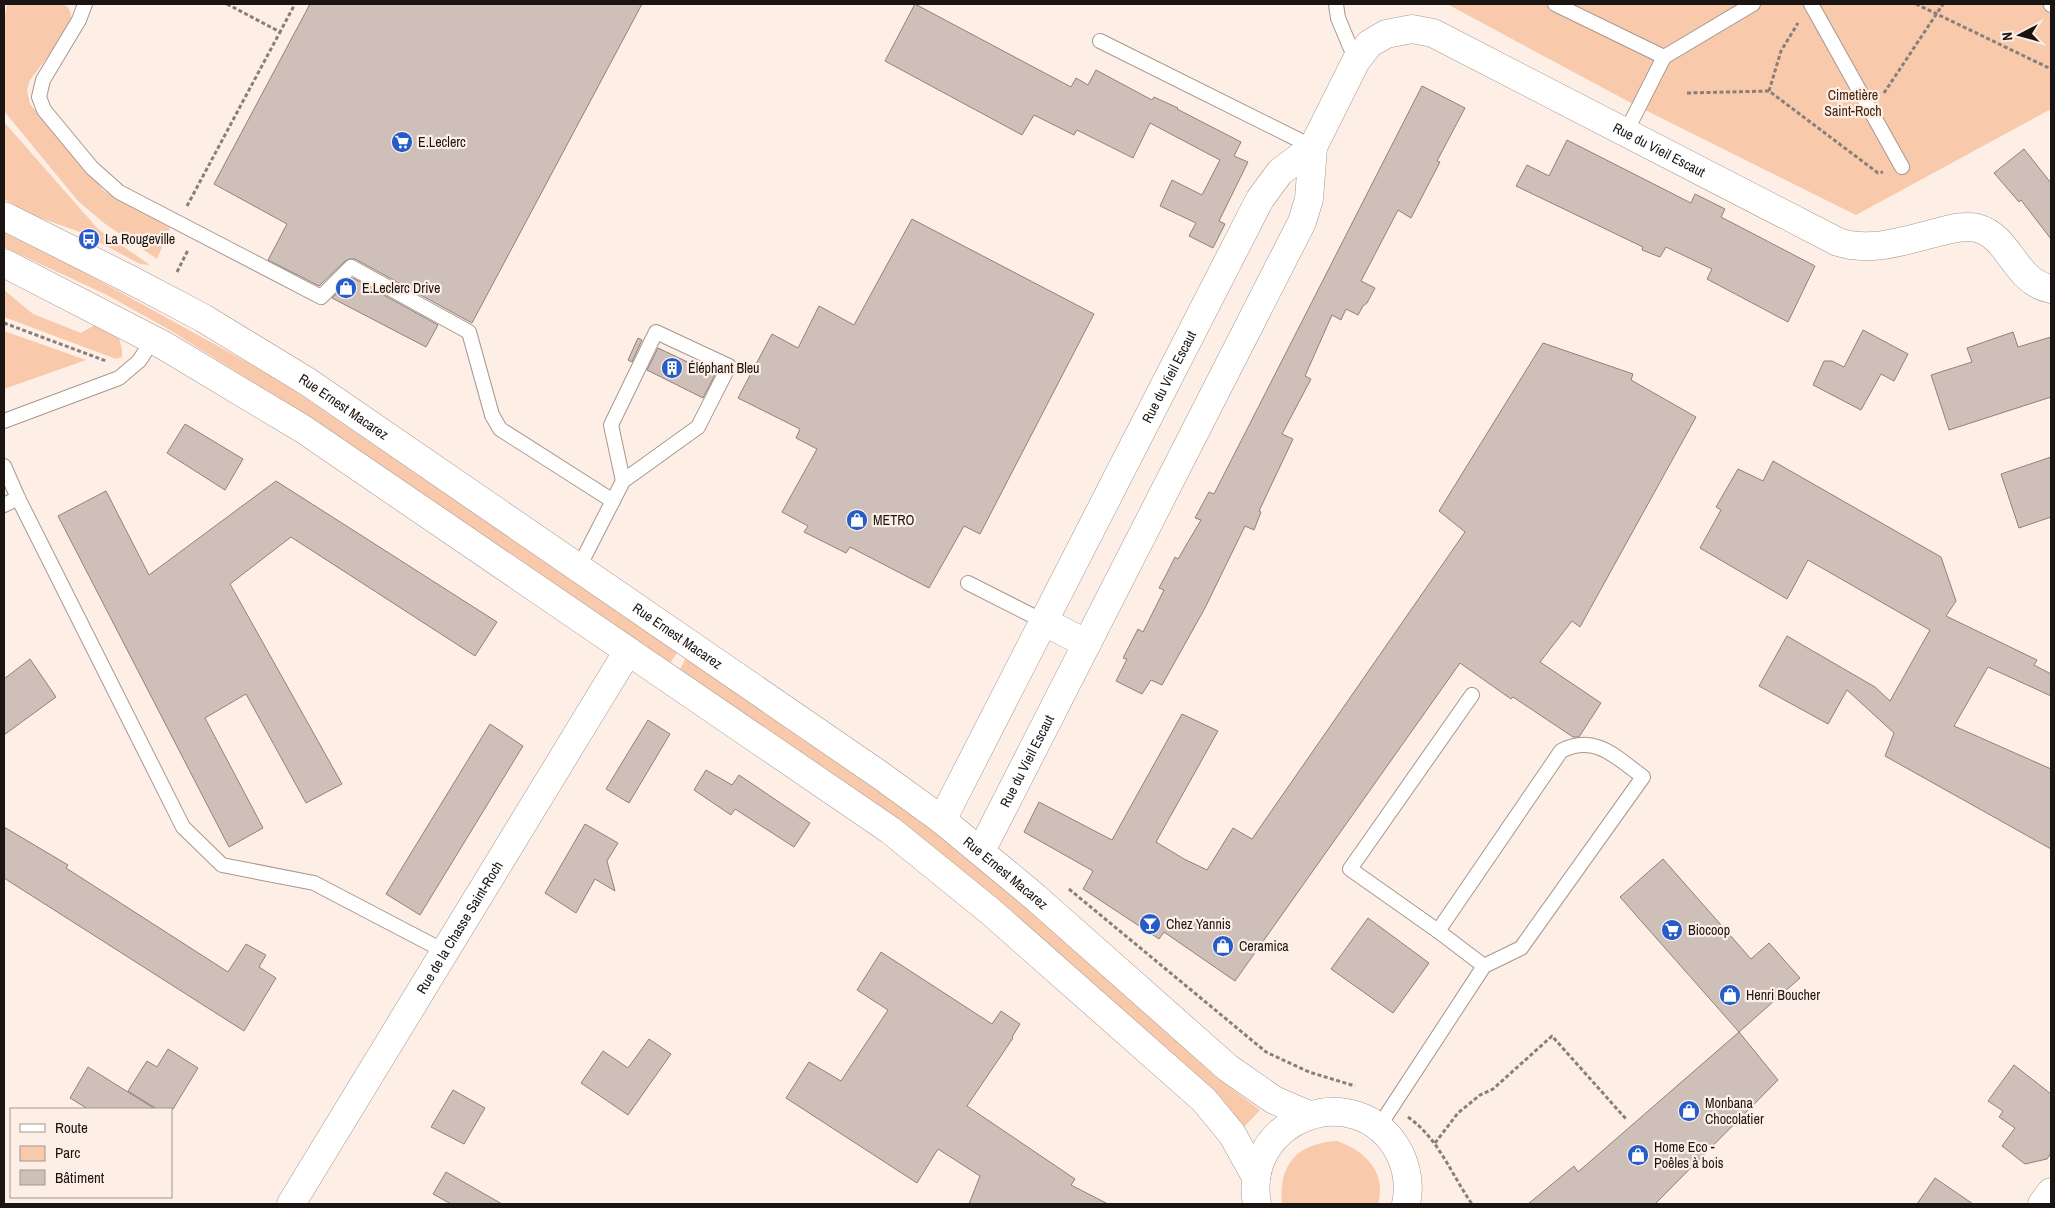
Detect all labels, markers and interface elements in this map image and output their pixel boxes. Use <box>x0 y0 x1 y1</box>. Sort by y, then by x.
north arrow <box>1995 10 2045 60</box>
text: N <box>1998 31 2016 41</box>
park label: Cimetière Saint-Roch <box>1824 86 1882 120</box>
street label: Rue du Vieil Escaut <box>1610 118 1708 181</box>
supermarket icon: E.Leclerc <box>390 130 414 154</box>
place label: E.Leclerc <box>418 133 466 151</box>
bus stop icon: La Rougeville <box>77 227 101 251</box>
place label: La Rougeville <box>105 230 175 248</box>
shop icon: E.Leclerc Drive <box>334 276 358 300</box>
place label: E.Leclerc Drive <box>362 279 440 297</box>
street label: Rue du Vieil Escaut <box>1138 327 1200 426</box>
building icon: Éléphant Bleu <box>660 356 684 380</box>
place label: Éléphant Bleu <box>688 359 759 377</box>
street label: Rue Ernest Macarez <box>296 370 392 444</box>
shop icon: METRO <box>845 508 869 532</box>
place label: METRO <box>873 511 915 529</box>
street label: Rue Ernest Macarez <box>629 599 726 673</box>
street label: Rue du Vieil Escaut <box>996 712 1058 810</box>
street label: Rue Ernest Macarez <box>960 832 1052 913</box>
street label: Rue de la Chasse Saint-Roch <box>412 858 507 997</box>
bar icon: Chez Yannis <box>1138 912 1162 936</box>
place label: Chez Yannis <box>1166 915 1231 933</box>
supermarket icon: Biocoop <box>1660 918 1684 942</box>
place label: Biocoop <box>1688 921 1730 939</box>
shop icon: Ceramica <box>1211 934 1235 958</box>
place label: Ceramica <box>1239 937 1289 955</box>
shop icon: Henri Boucher <box>1718 983 1742 1007</box>
place label: Henri Boucher <box>1746 986 1820 1004</box>
place label: Monbana Chocolatier <box>1705 1094 1764 1128</box>
shop icon: Monbana Chocolatier <box>1677 1099 1701 1123</box>
legend <box>10 1108 172 1198</box>
text: Route <box>55 1117 88 1138</box>
place label: Home Eco - Poêles à bois <box>1654 1138 1724 1172</box>
text: Parc <box>55 1142 80 1163</box>
shop icon: Home Eco - Poêles à bois <box>1626 1143 1650 1167</box>
text: Bâtiment <box>55 1167 105 1188</box>

